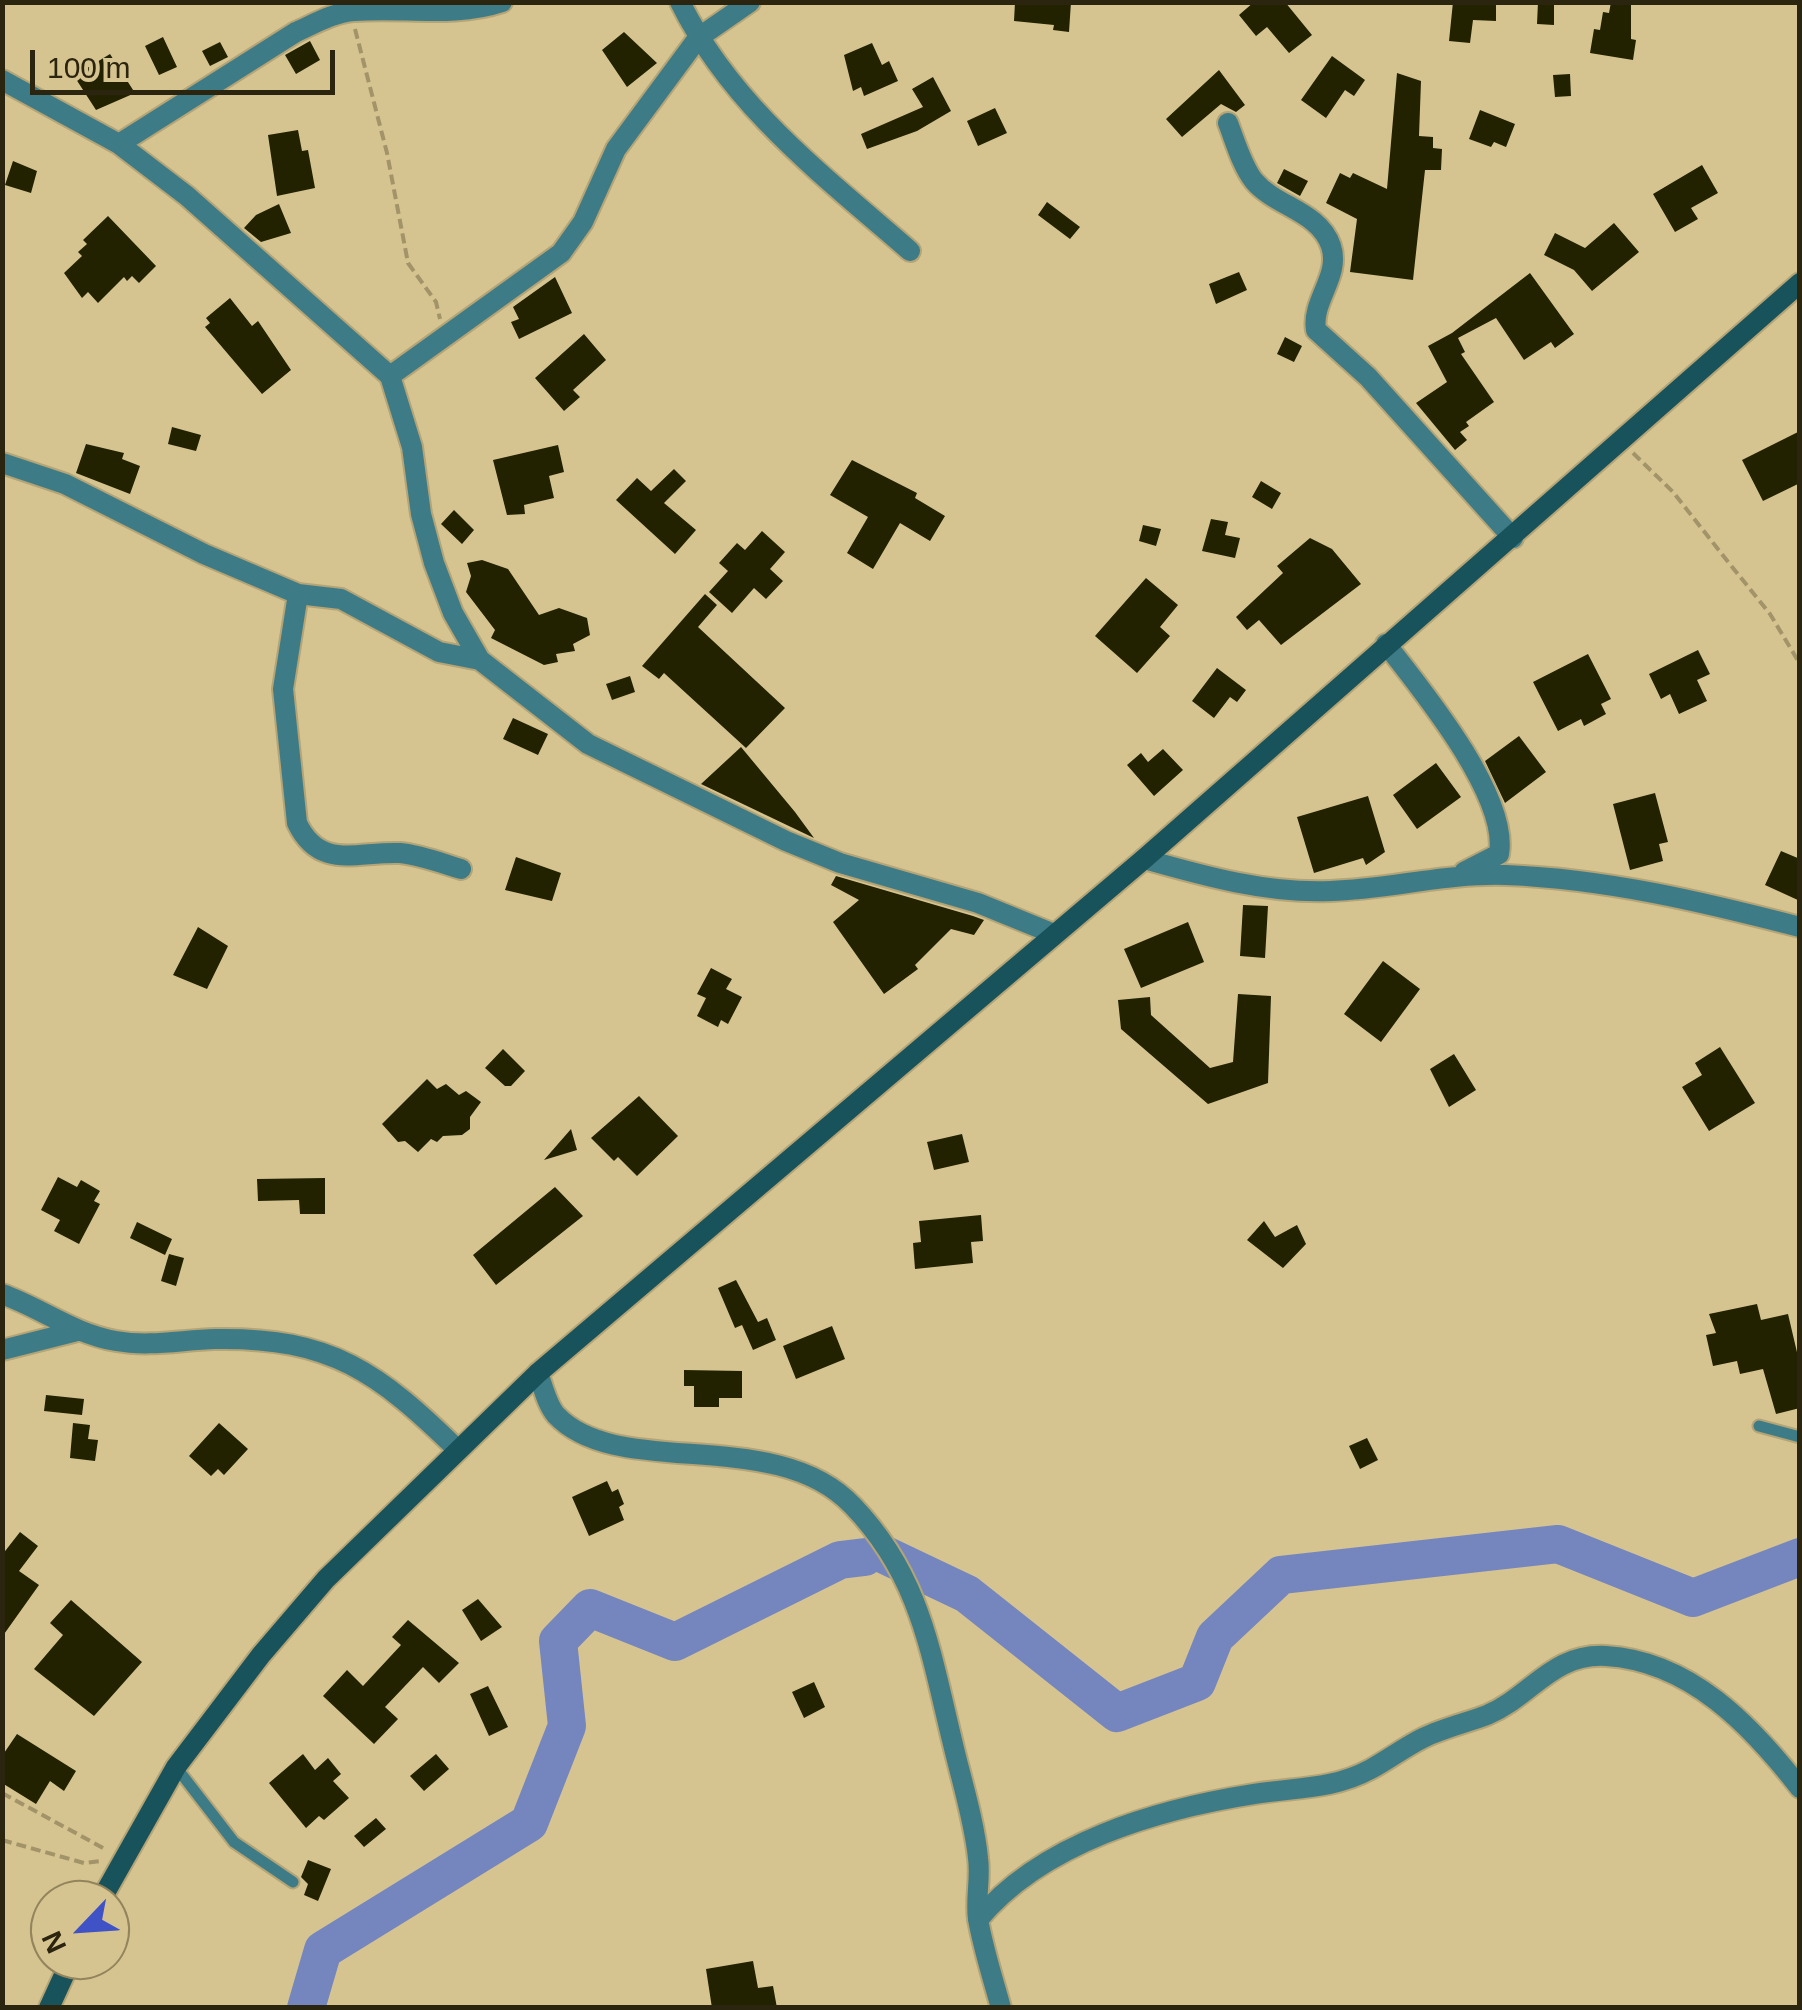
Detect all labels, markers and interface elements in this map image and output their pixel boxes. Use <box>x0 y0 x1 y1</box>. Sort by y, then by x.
scale bar <box>35 30 340 92</box>
text: 100 m <box>47 51 130 84</box>
north arrow <box>30 1880 130 1980</box>
text: N <box>36 1926 72 1958</box>

